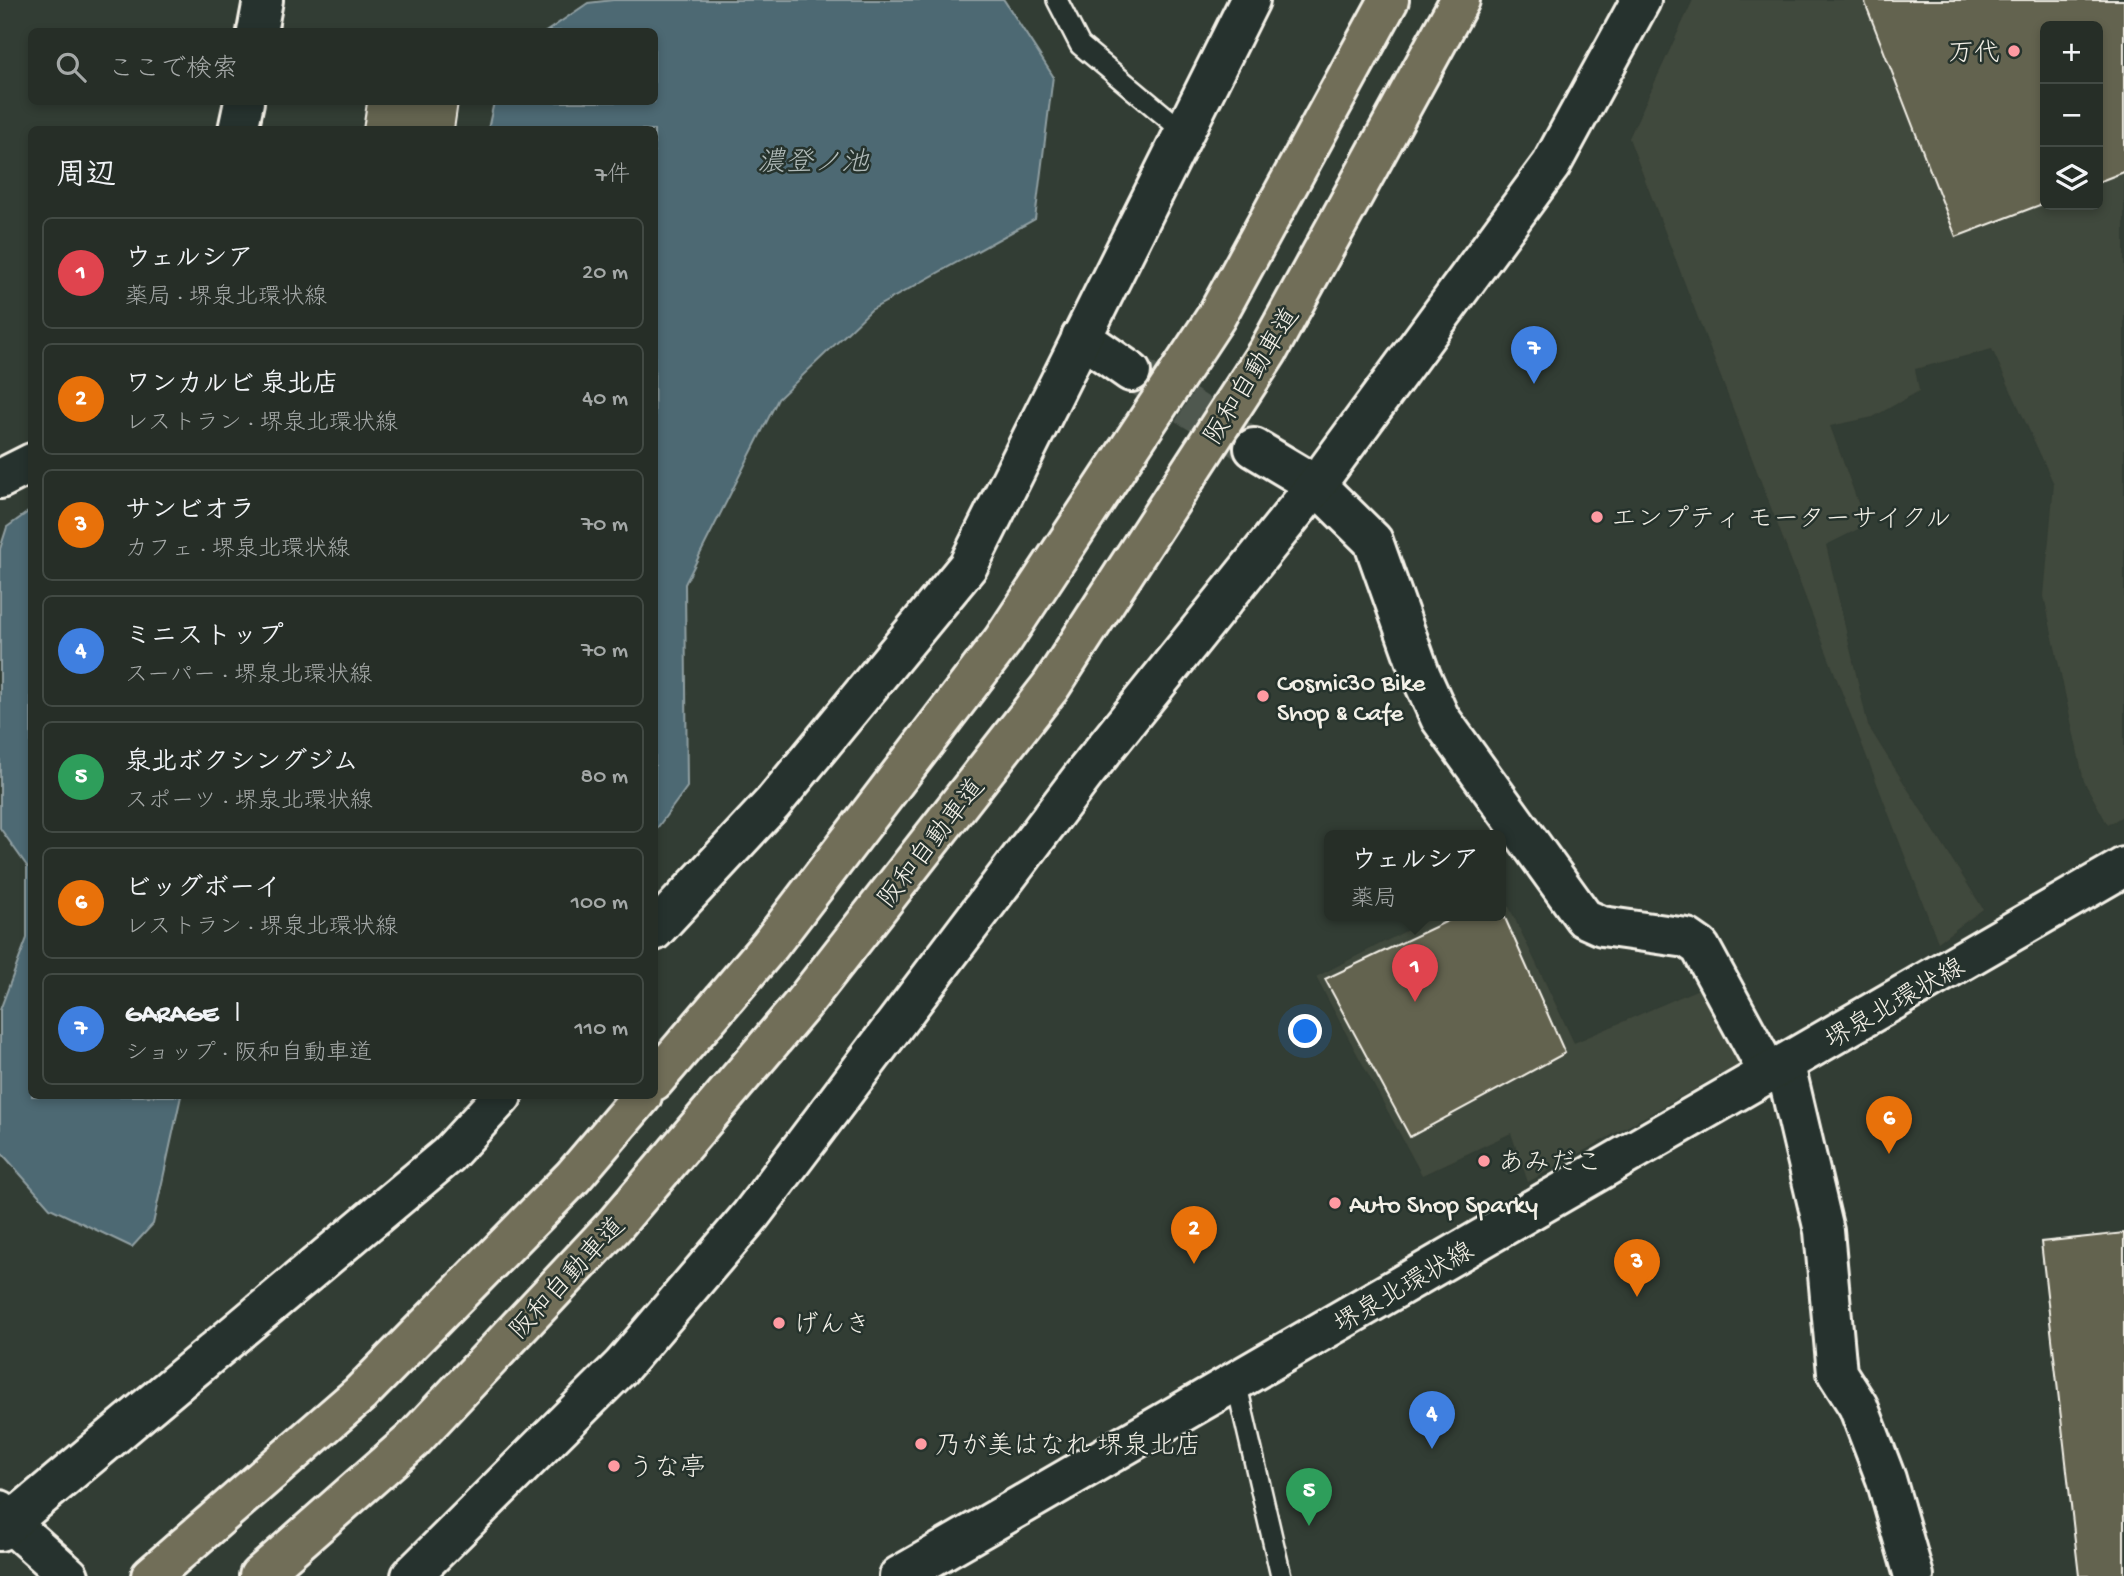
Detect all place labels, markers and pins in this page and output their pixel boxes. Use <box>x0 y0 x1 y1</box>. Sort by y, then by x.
place label: 万代 <box>1948 39 2000 71</box>
marker: 万代 <box>2006 43 2022 59</box>
pin: 7 <box>1511 326 1557 384</box>
place label: エンプティ モーターサイクル <box>1611 505 1952 537</box>
marker: エンプティ モーターサイクル <box>1589 509 1605 525</box>
place label: Cosmic30 Bike Shop & Cafe <box>1277 670 1426 731</box>
marker: Cosmic30 Bike Shop & Cafe <box>1255 688 1271 704</box>
pin: 1 <box>1392 944 1438 1002</box>
pin: 6 <box>1866 1096 1912 1154</box>
place label: あみだこ <box>1498 1149 1602 1181</box>
marker: あみだこ <box>1476 1153 1492 1169</box>
place label: Auto Shop Sparky <box>1349 1192 1538 1223</box>
marker: Auto Shop Sparky <box>1327 1195 1343 1211</box>
pin: 2 <box>1171 1206 1217 1264</box>
pin: 3 <box>1614 1239 1660 1297</box>
place label: げんき <box>793 1311 871 1343</box>
marker: げんき <box>771 1315 787 1331</box>
pin: 4 <box>1409 1391 1455 1449</box>
place label: 乃が美はなれ 堺泉北店 <box>935 1431 1201 1464</box>
marker: 乃が美はなれ 堺泉北店 <box>913 1436 929 1452</box>
place label: うな亭 <box>628 1453 706 1486</box>
marker: うな亭 <box>606 1458 622 1474</box>
pin: 5 <box>1286 1468 1332 1526</box>

